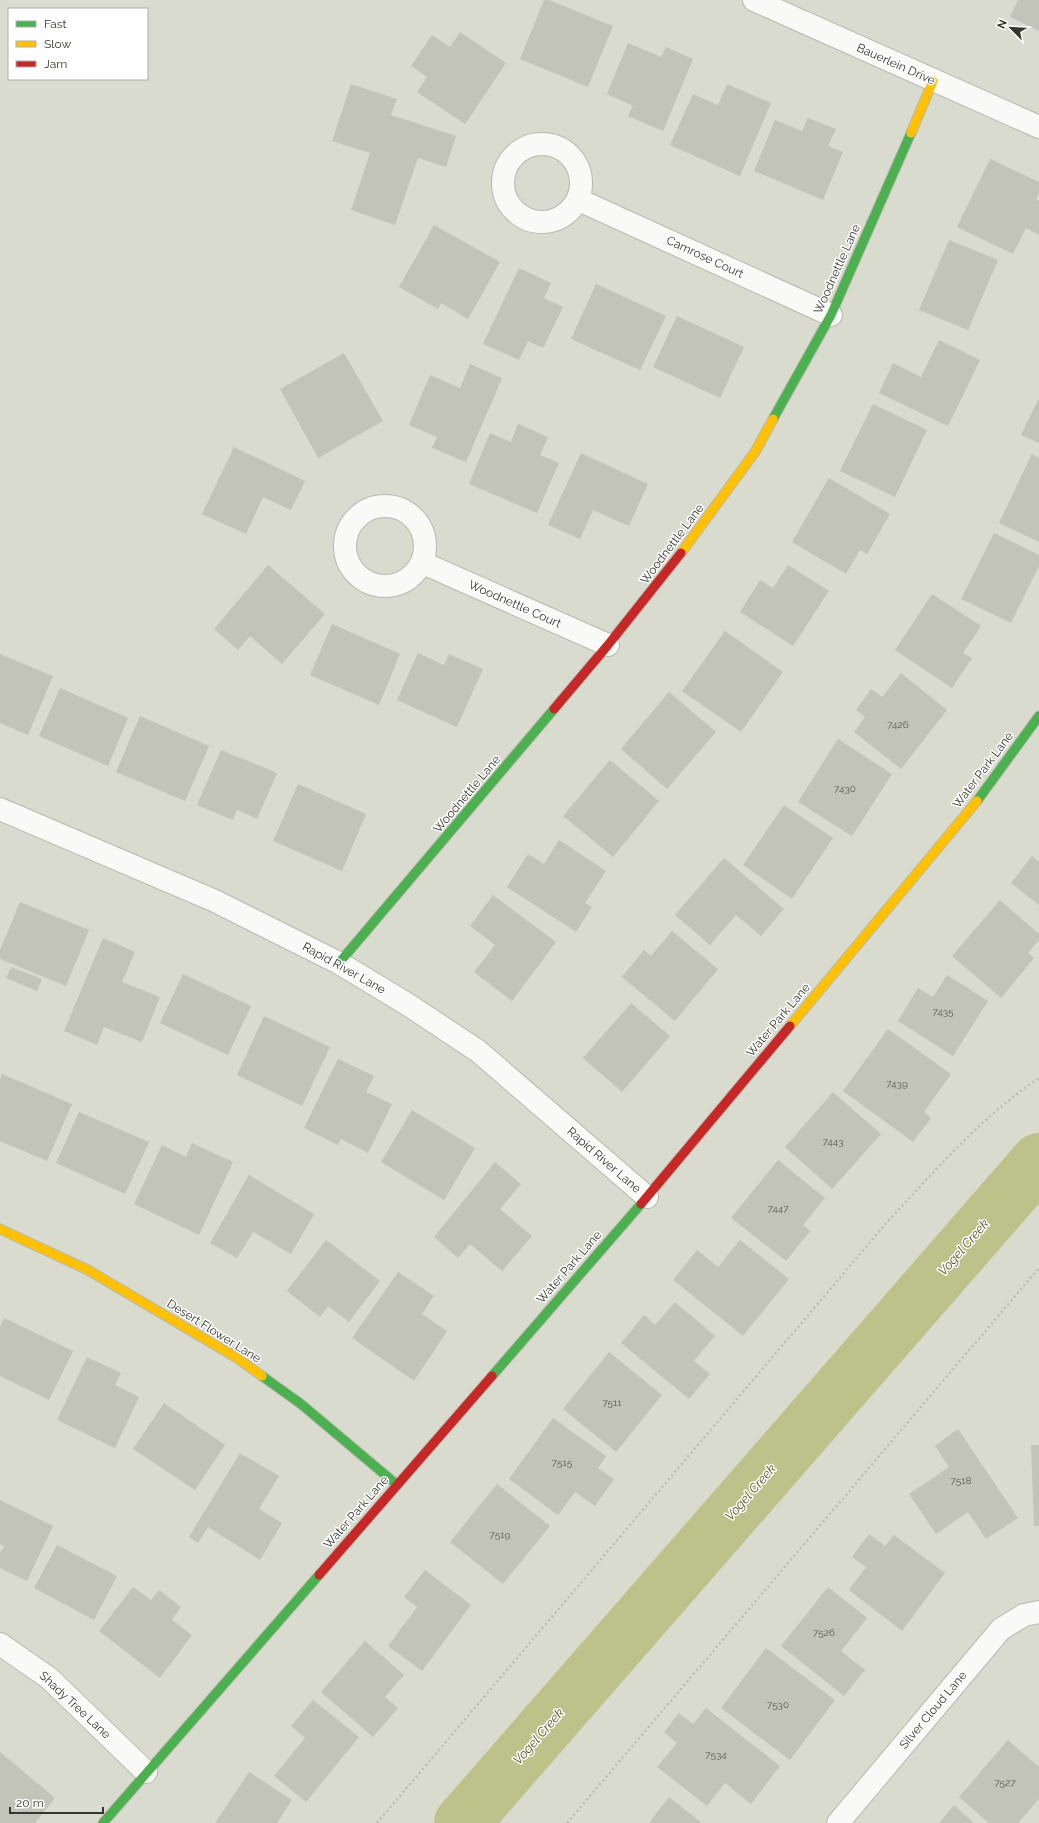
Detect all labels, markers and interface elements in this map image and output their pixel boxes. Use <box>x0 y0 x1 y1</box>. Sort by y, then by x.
legend <box>8 8 148 80</box>
north arrow <box>991 8 1031 48</box>
text: Fast <box>44 17 67 31</box>
text: N <box>995 18 1010 31</box>
text: Slow <box>44 37 71 51</box>
street label: Bauerlein Drive <box>855 40 937 88</box>
text: Jam <box>44 57 67 71</box>
street label: Woodnettle Lane <box>811 222 863 316</box>
street label: Camrose Court <box>664 233 746 281</box>
street label: Woodnettle Lane <box>637 501 707 587</box>
street label: Woodnettle Court <box>467 577 563 631</box>
house number: 7426 <box>887 719 909 730</box>
street label: Water Park Lane <box>950 729 1016 811</box>
street label: Woodnettle Lane <box>431 753 503 835</box>
house number: 7430 <box>834 783 856 794</box>
street label: Rapid River Lane <box>300 939 388 997</box>
street label: Water Park Lane <box>743 980 813 1060</box>
house number: 7435 <box>932 1006 954 1017</box>
house number: 7439 <box>886 1078 908 1089</box>
street label: Rapid River Lane <box>564 1124 644 1196</box>
house number: 7443 <box>822 1136 844 1147</box>
house number: 7447 <box>767 1203 789 1214</box>
water label: Vogel Creek <box>935 1216 992 1279</box>
street label: Water Park Lane <box>534 1228 604 1306</box>
street label: Desert Flower Lane <box>164 1296 264 1366</box>
house number: 7511 <box>602 1397 622 1408</box>
house number: 7515 <box>552 1457 573 1468</box>
water label: Vogel Creek <box>722 1461 779 1524</box>
street label: Water Park Lane <box>321 1473 391 1551</box>
house number: 7518 <box>951 1475 971 1486</box>
house number: 7519 <box>490 1529 511 1540</box>
house number: 7526 <box>813 1627 835 1638</box>
street label: Shady Tree Lane <box>37 1668 113 1742</box>
street label: Silver Cloud Lane <box>896 1668 970 1752</box>
house number: 7530 <box>767 1699 789 1710</box>
water label: Vogel Creek <box>510 1705 567 1768</box>
house number: 7534 <box>705 1749 727 1760</box>
house number: 7527 <box>994 1777 1016 1788</box>
scale bar <box>10 1789 103 1815</box>
text: 20 m <box>16 1796 44 1810</box>

